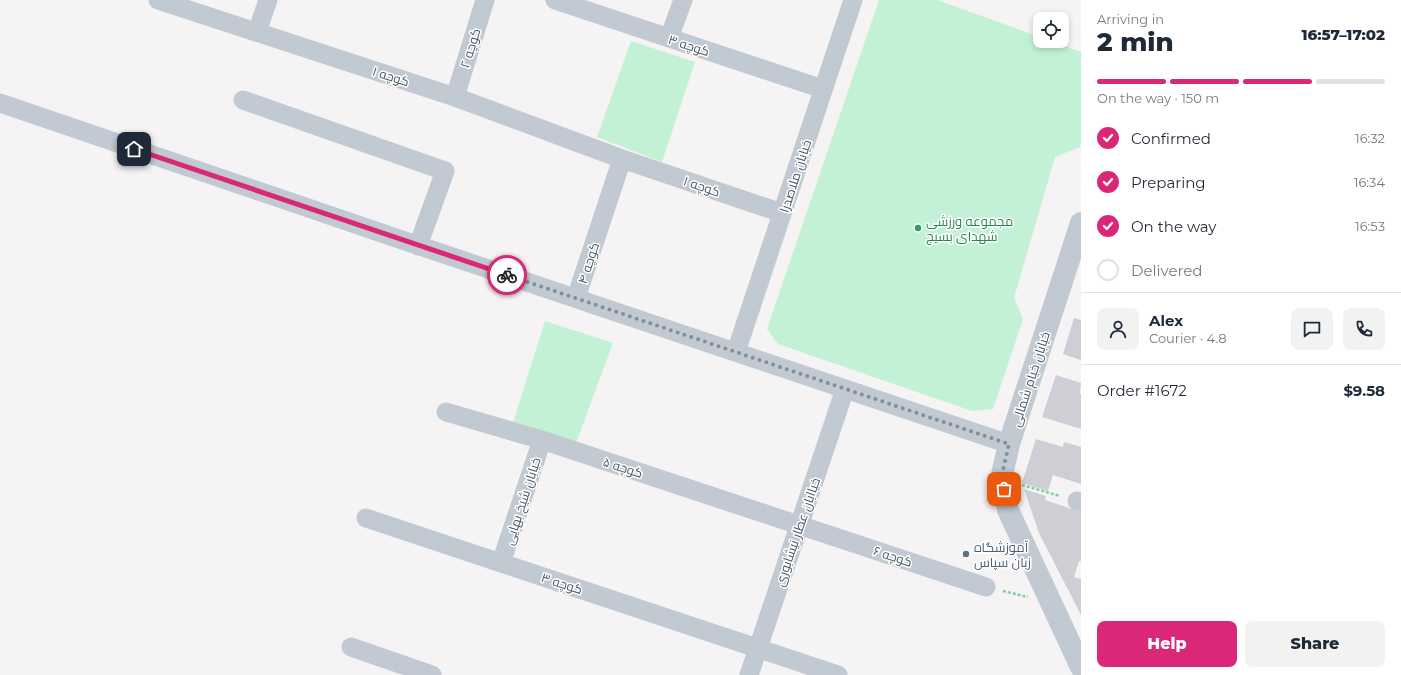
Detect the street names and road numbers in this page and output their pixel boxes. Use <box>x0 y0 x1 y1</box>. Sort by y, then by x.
street label: کوچه ۲ <box>456 26 486 70</box>
street label: کوچه ۳ <box>666 31 712 61</box>
street label: کوچه ۱ <box>370 63 411 91</box>
street label: خیابان ملاصدرا <box>776 137 814 215</box>
street label: کوچه ۱ <box>681 172 722 202</box>
street label: کوچه ۴ <box>574 240 604 286</box>
street label: خیابان خیام شمالی <box>1007 329 1055 429</box>
street label: کوچه ۵ <box>600 453 645 483</box>
street label: خیابان شیخ بهایی <box>500 455 545 547</box>
street label: خیاابان عطار نیشابوری <box>771 475 823 589</box>
street label: کوچه ۶ <box>871 542 914 572</box>
street label: کوچه ۳ <box>539 569 585 599</box>

